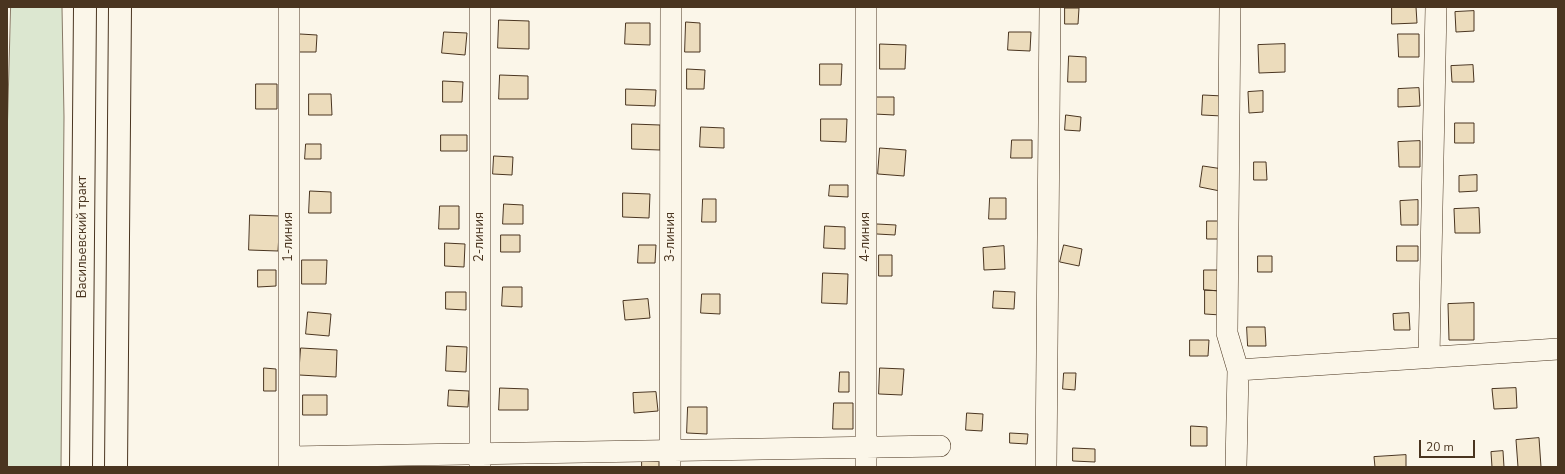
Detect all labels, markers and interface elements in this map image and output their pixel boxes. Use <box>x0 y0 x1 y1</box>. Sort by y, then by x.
street label: Васильевский тракт <box>75 176 91 298</box>
street label: 1-линия <box>281 212 297 262</box>
street label: 2-линия <box>472 212 488 262</box>
street label: 3-линия <box>663 212 679 262</box>
street label: 4-линия <box>858 212 874 262</box>
scale bar <box>1421 432 1477 458</box>
text: 20 m <box>1426 439 1454 455</box>

